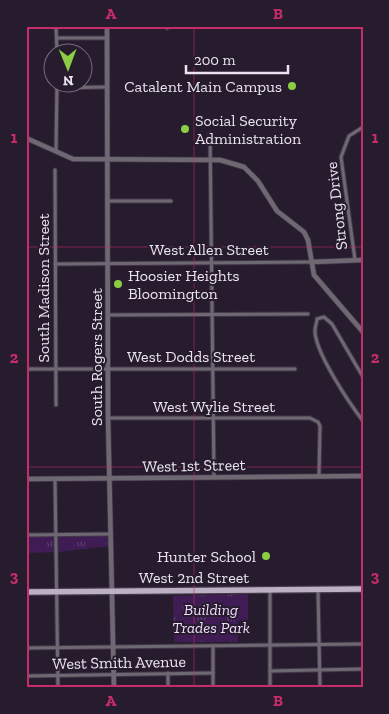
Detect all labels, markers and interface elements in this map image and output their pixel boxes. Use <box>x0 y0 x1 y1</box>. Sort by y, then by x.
text: A <box>106 4 117 23</box>
text: B <box>273 4 283 23</box>
north arrow <box>42 42 92 92</box>
scale bar <box>186 42 289 74</box>
text: 200 m <box>194 51 235 69</box>
text: N <box>62 72 74 89</box>
place label: Catalent Main Campus <box>124 77 282 96</box>
marker: Catalent Main Campus <box>286 80 298 92</box>
place label: Social Security Administration <box>195 111 302 148</box>
marker: Social Security Administration <box>179 123 191 135</box>
text: 1 <box>11 128 18 147</box>
text: 1 <box>372 128 379 147</box>
street label: Strong Drive <box>322 161 351 251</box>
street label: South Madison Street <box>34 213 53 363</box>
street label: West Allen Street <box>149 240 269 259</box>
place label: Hoosier Heights Bloomington <box>128 266 240 303</box>
marker: Hoosier Heights Bloomington <box>112 278 124 290</box>
street label: South Rogers Street <box>87 288 106 426</box>
street label: West Dodds Street <box>127 347 255 366</box>
text: 2 <box>10 348 19 367</box>
text: 2 <box>371 348 380 367</box>
street label: West Wylie Street <box>153 397 275 416</box>
street label: West 1st Street <box>142 455 246 476</box>
place label: Hunter School <box>157 547 256 566</box>
marker: Hunter School <box>260 550 272 562</box>
text: 3 <box>10 567 19 586</box>
text: 3 <box>371 567 380 586</box>
street label: West 2nd Street <box>139 568 249 587</box>
park label: Building Trades Park <box>172 600 250 637</box>
street label: West Smith Avenue <box>52 652 186 673</box>
text: A <box>106 691 117 710</box>
text: B <box>273 691 283 710</box>

